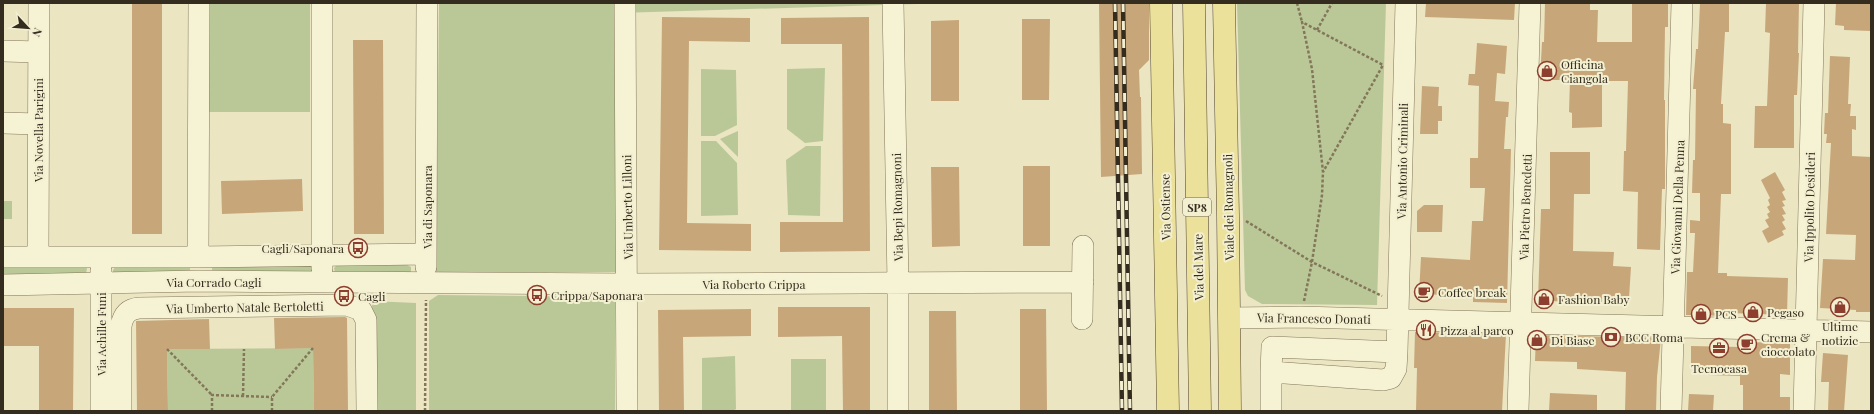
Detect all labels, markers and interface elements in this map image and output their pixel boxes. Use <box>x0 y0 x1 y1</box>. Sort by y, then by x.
north arrow <box>8 8 48 48</box>
text: N <box>29 26 46 40</box>
place label: Officina Ciangola <box>1561 56 1608 86</box>
shop icon: Officina Ciangola <box>1536 60 1558 82</box>
street label: Via Novella Parigini <box>30 77 46 183</box>
street label: Via Antonio Criminali <box>1393 102 1411 220</box>
street label: Via Giovanni Della Penna <box>1667 140 1687 275</box>
street label: Via Ippolito Desideri <box>1800 151 1818 263</box>
street label: Via Bepi Romagnoni <box>888 152 906 262</box>
street label: Viale dei Romagnoli <box>1219 153 1237 261</box>
street label: Via Pietro Benedetti <box>1515 153 1535 261</box>
street label: Via Umberto Lilloni <box>618 154 636 261</box>
street label: Via di Saponara <box>419 165 435 250</box>
street label: Via Ostiense <box>1156 174 1174 241</box>
road number: SP8 <box>1183 198 1211 216</box>
street label: Via del Mare <box>1189 234 1207 301</box>
bus stop icon: Cagli/Saponara <box>347 237 369 259</box>
place label: Cagli/Saponara <box>262 240 344 256</box>
street label: Via Corrado Cagli <box>165 274 262 290</box>
street label: Via Roberto Crippa <box>702 276 805 292</box>
cafe icon: Coffee break <box>1413 281 1435 303</box>
bus stop icon: Crippa/Saponara <box>526 284 548 306</box>
place label: Coffee break <box>1438 284 1507 300</box>
bus stop icon: Cagli <box>333 285 355 307</box>
place label: Crippa/Saponara <box>551 287 643 303</box>
place label: Cagli <box>358 288 386 304</box>
shop icon: Fashion Baby <box>1533 288 1555 310</box>
place label: Fashion Baby <box>1558 291 1629 307</box>
street label: Via Achille Funi <box>93 292 109 377</box>
shop icon: Ultime notizie <box>1829 296 1851 318</box>
street label: Via Umberto Natale Bertoletti <box>165 298 324 316</box>
shop icon: Pegaso <box>1742 301 1764 323</box>
shop icon: PCS <box>1690 303 1712 325</box>
place label: Pegaso <box>1767 304 1805 320</box>
place label: PCS <box>1715 306 1737 322</box>
street label: Via Francesco Donati <box>1256 309 1371 327</box>
place label: Ultime notizie <box>1822 318 1858 348</box>
restaurant icon: Pizza al parco <box>1415 319 1437 341</box>
place label: Pizza al parco <box>1440 322 1514 338</box>
bank icon: BCC Roma <box>1600 326 1622 348</box>
shop icon: Di Biase <box>1526 329 1548 351</box>
place label: BCC Roma <box>1625 329 1683 345</box>
place label: Crema & cioccolato <box>1761 329 1816 359</box>
place label: Di Biase <box>1551 332 1595 348</box>
cafe icon: Crema & cioccolato <box>1736 333 1758 355</box>
office icon: Tecnocasa <box>1708 337 1730 359</box>
place label: Tecnocasa <box>1691 360 1747 376</box>

